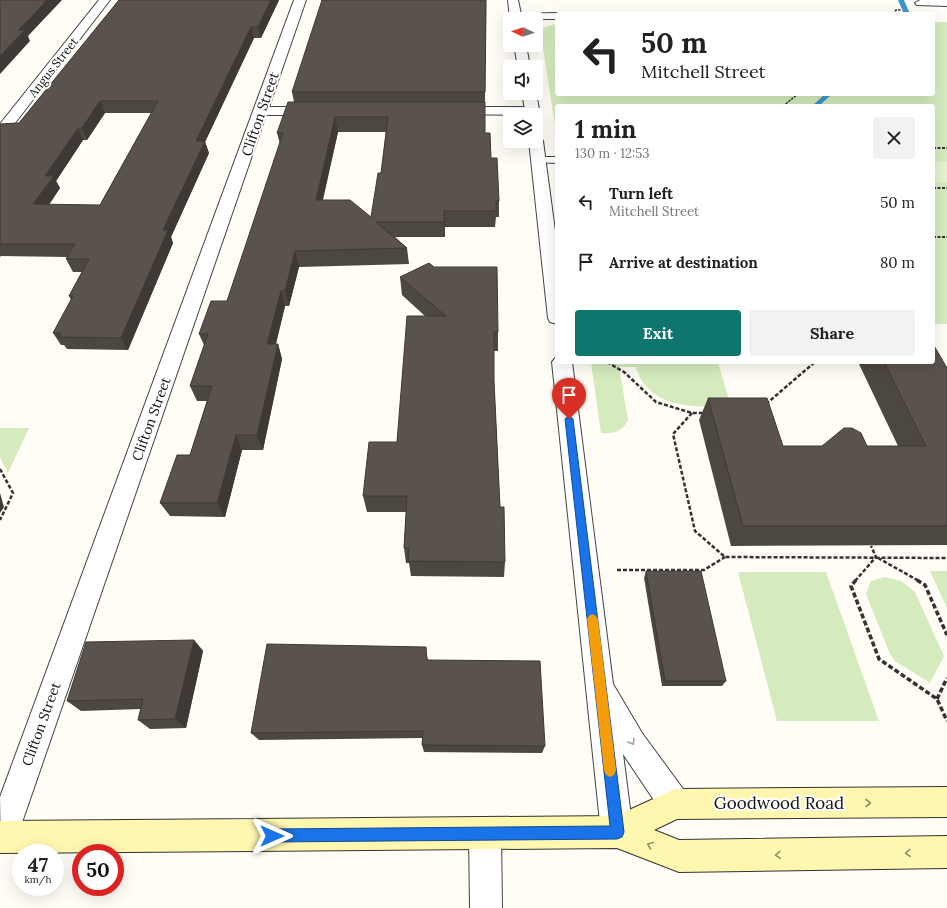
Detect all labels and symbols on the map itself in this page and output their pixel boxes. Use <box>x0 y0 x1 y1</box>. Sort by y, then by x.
north arrow <box>503 12 543 52</box>
street label: Angus Street <box>25 34 81 101</box>
street label: Clifton Street <box>237 69 283 158</box>
street label: Clifton Street <box>128 374 175 463</box>
pin <box>552 378 586 419</box>
street label: Clifton Street <box>18 679 65 768</box>
one-way arrow <box>628 738 635 745</box>
street label: Goodwood Road <box>714 792 844 814</box>
one-way arrow <box>865 799 871 807</box>
position arrow <box>251 815 293 857</box>
one-way arrow <box>647 842 654 850</box>
speed limit sign: 50 <box>72 844 124 896</box>
one-way arrow <box>905 849 911 857</box>
one-way arrow <box>775 851 781 859</box>

